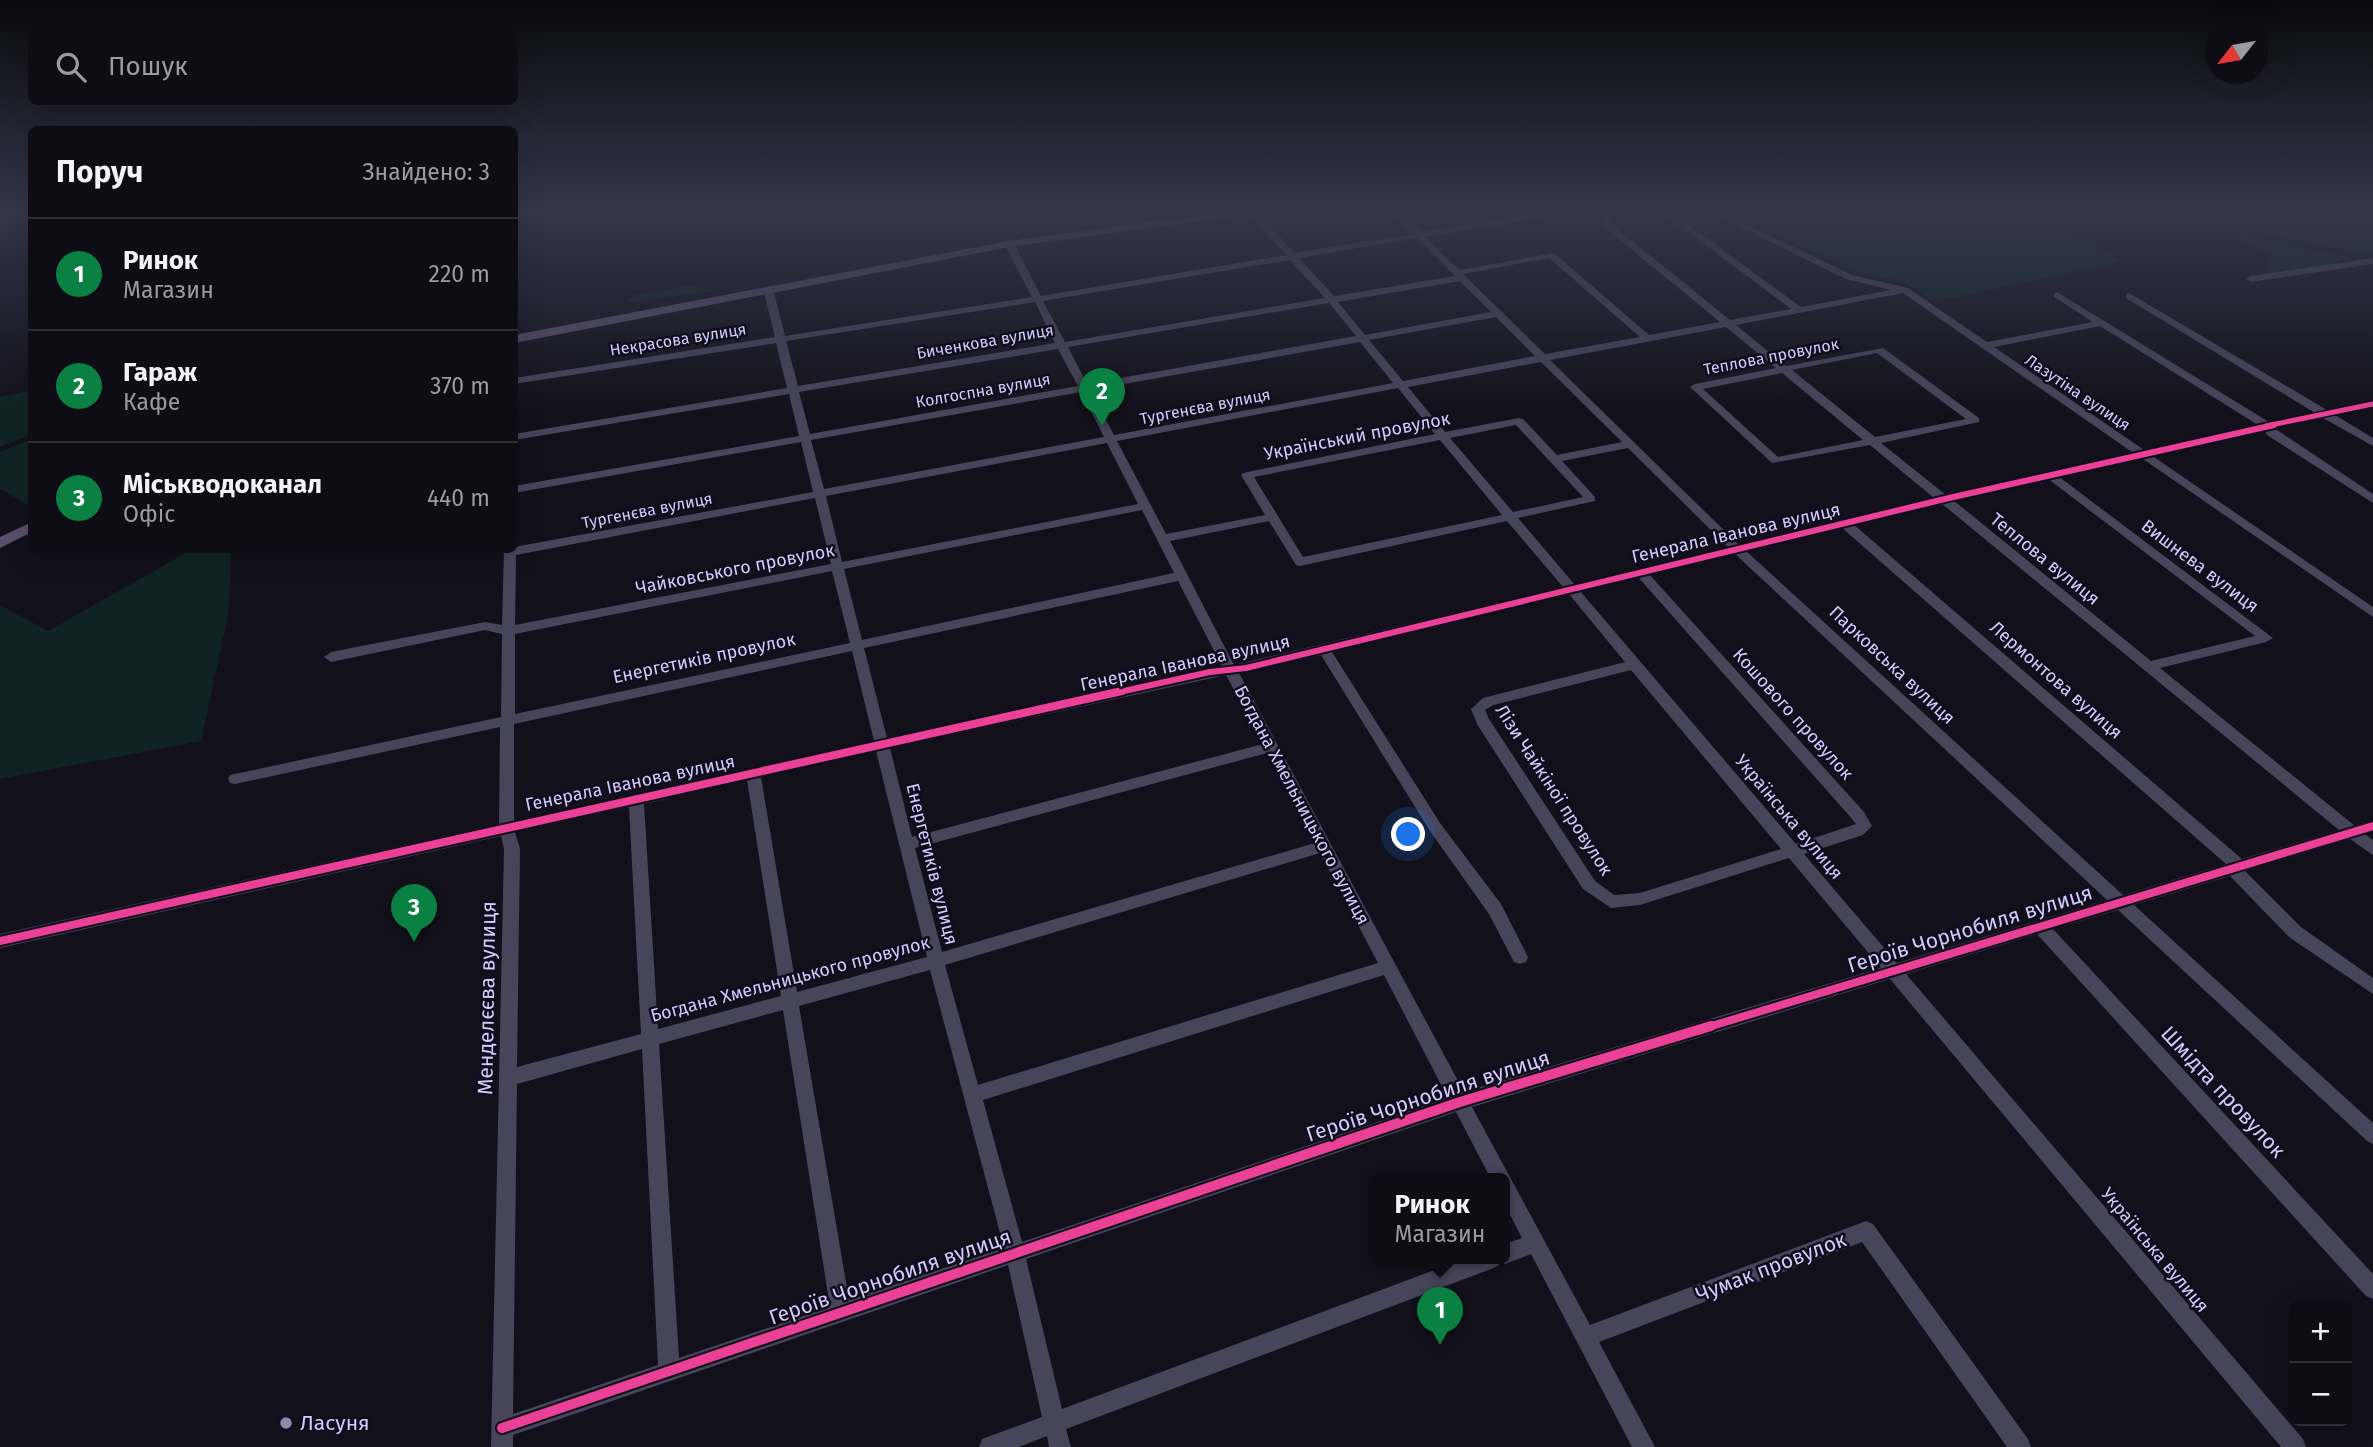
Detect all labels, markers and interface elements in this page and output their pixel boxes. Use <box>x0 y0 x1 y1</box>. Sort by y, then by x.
north arrow <box>2205 21 2268 84</box>
search box <box>28 28 518 105</box>
icon: search <box>52 48 90 86</box>
text: Пошук <box>108 51 188 82</box>
text: Поруч <box>56 154 143 190</box>
text: Знайдено: 3 <box>363 158 490 186</box>
text: Ринок <box>123 245 198 276</box>
text: 1 <box>74 260 84 288</box>
text: 220 m <box>429 260 490 288</box>
text: Магазин <box>123 276 214 304</box>
street label: Некрасова вулиця <box>608 319 748 360</box>
street label: Биченкова вулиця <box>915 320 1055 363</box>
street label: Теплова провулок <box>1702 334 1841 379</box>
street label: Лазутіна вулиця <box>2022 350 2134 435</box>
text: Гараж <box>123 357 197 388</box>
pin: 2 <box>1079 368 1125 426</box>
street label: Колгоспна вулиця <box>914 369 1052 412</box>
text: 2 <box>73 372 85 400</box>
text: 370 m <box>430 372 490 400</box>
street label: Тургенєва вулиця <box>1138 385 1272 428</box>
text: Кафе <box>123 388 180 416</box>
street label: Український провулок <box>1262 407 1452 465</box>
text: Міськводоканал <box>123 469 322 500</box>
text: 3 <box>73 484 85 512</box>
text: 440 m <box>427 484 490 512</box>
street label: Тургенєва вулиця <box>580 489 714 532</box>
street label: Генерала Іванова вулиця <box>1629 498 1843 568</box>
text: Офіс <box>123 500 175 528</box>
street label: Теплова вулиця <box>1986 508 2104 610</box>
street label: Вишнева вулиця <box>2137 515 2263 617</box>
street label: Чайковського провулок <box>634 539 837 599</box>
street label: Парковська вулиця <box>1824 601 1960 729</box>
street label: Лермонтова вулиця <box>1985 616 2127 744</box>
street label: Енергетиків провулок <box>611 628 798 688</box>
street label: Генерала Іванова вулиця <box>1078 630 1292 696</box>
street label: Кошового провулок <box>1728 644 1858 785</box>
street label: Богдана Хмельницького вулиця <box>1229 682 1375 928</box>
street label: Лізи Чайкіної провулок <box>1491 700 1618 880</box>
street label: Генерала Іванова вулиця <box>523 750 737 816</box>
street label: Українська вулиця <box>1730 750 1848 884</box>
street label: Енергетиків вулиця <box>901 781 963 947</box>
your location <box>1391 817 1425 851</box>
street label: Героїв Чорнобиля вулиця <box>1844 879 2096 979</box>
pin: 3 <box>391 884 437 942</box>
street label: Менделєєва вулиця <box>472 901 502 1095</box>
street label: Богдана Хмельницького провулок <box>648 931 933 1027</box>
street label: Шмідта провулок <box>2155 1021 2291 1163</box>
street label: Героїв Чорнобиля вулиця <box>1303 1044 1553 1148</box>
popup <box>1370 1173 1510 1264</box>
street label: Українська вулиця <box>2096 1183 2214 1317</box>
text: Ринок <box>1395 1189 1470 1220</box>
text: Магазин <box>1395 1220 1485 1248</box>
street label: Героїв Чорнобиля вулиця <box>765 1223 1015 1331</box>
street label: Чумак провулок <box>1692 1226 1850 1308</box>
pin: 1 <box>1417 1287 1463 1345</box>
map controls <box>2289 1300 2352 1426</box>
button: + <box>2289 1300 2352 1363</box>
button: − <box>2289 1363 2352 1426</box>
place label: Ласуня <box>300 1410 370 1436</box>
marker: Ласуня <box>278 1415 294 1431</box>

